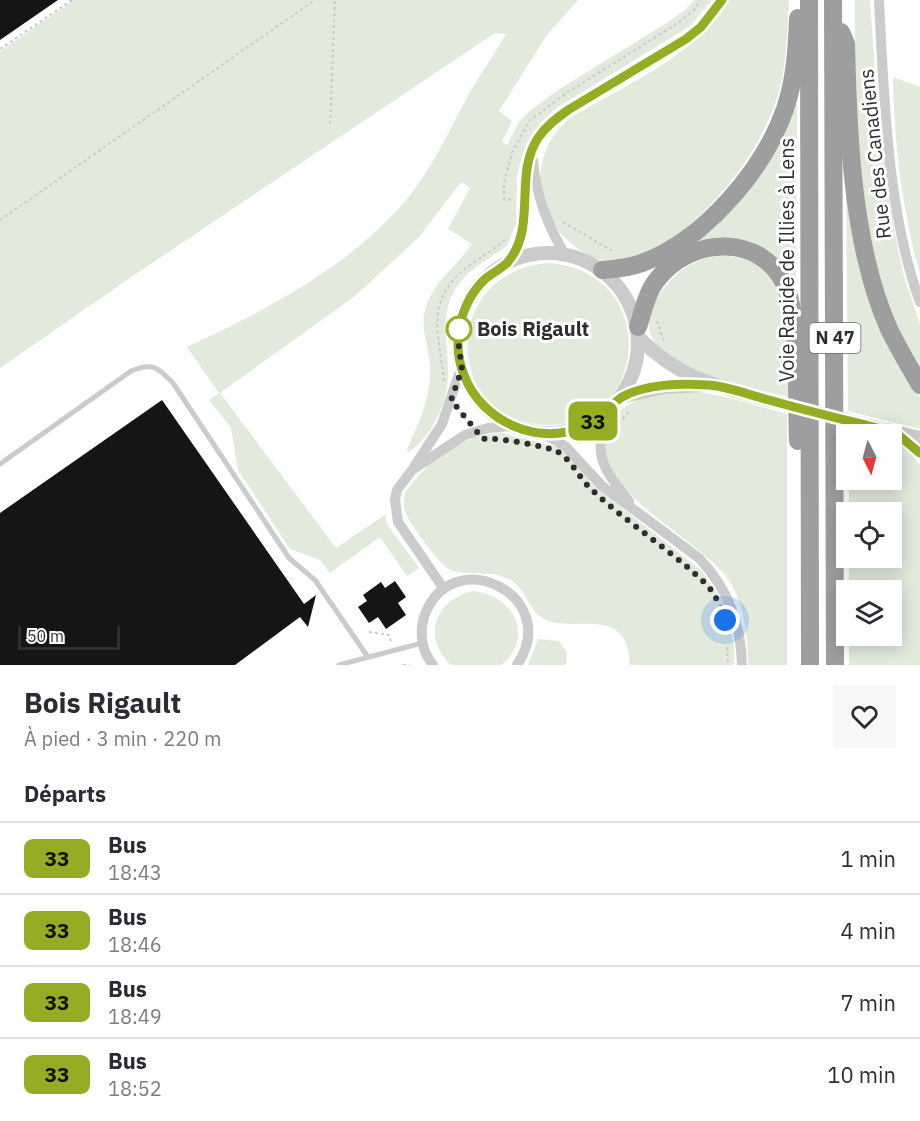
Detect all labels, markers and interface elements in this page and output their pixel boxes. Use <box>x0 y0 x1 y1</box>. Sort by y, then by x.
street label: Rue des Canadiens <box>852 68 897 240</box>
street label: Voie Rapide de Illies à Lens <box>773 138 800 382</box>
place label: Bois Rigault <box>477 315 589 342</box>
marker: Bois Rigault <box>446 316 472 342</box>
road number: N 47 <box>810 323 860 353</box>
line badge: 33 <box>566 402 620 440</box>
text: 33 <box>580 407 606 435</box>
north arrow <box>836 424 902 490</box>
map controls <box>836 424 902 646</box>
button: locate <box>836 502 902 568</box>
button: layers <box>836 580 902 646</box>
your location <box>710 605 740 635</box>
scale bar <box>18 623 120 650</box>
text: 50 m <box>27 626 64 646</box>
text: Bois Rigault <box>24 684 181 721</box>
button: heart <box>833 685 896 748</box>
text: À pied · 3 min · 220 m <box>24 725 221 752</box>
text: Départs <box>24 779 106 808</box>
text: Bus <box>108 830 147 859</box>
text: 33 <box>44 844 70 872</box>
text: 1 min <box>840 844 896 873</box>
text: 18:43 <box>108 859 162 886</box>
text: Bus <box>108 902 147 931</box>
text: 33 <box>44 916 70 944</box>
text: 4 min <box>840 916 896 945</box>
text: 18:46 <box>108 931 162 958</box>
text: Bus <box>108 974 147 1003</box>
text: 33 <box>44 988 70 1016</box>
text: 7 min <box>840 988 896 1017</box>
text: 18:49 <box>108 1003 162 1030</box>
text: Bus <box>108 1046 147 1075</box>
text: 33 <box>44 1060 70 1088</box>
text: 10 min <box>827 1060 896 1089</box>
text: 18:52 <box>108 1075 162 1102</box>

